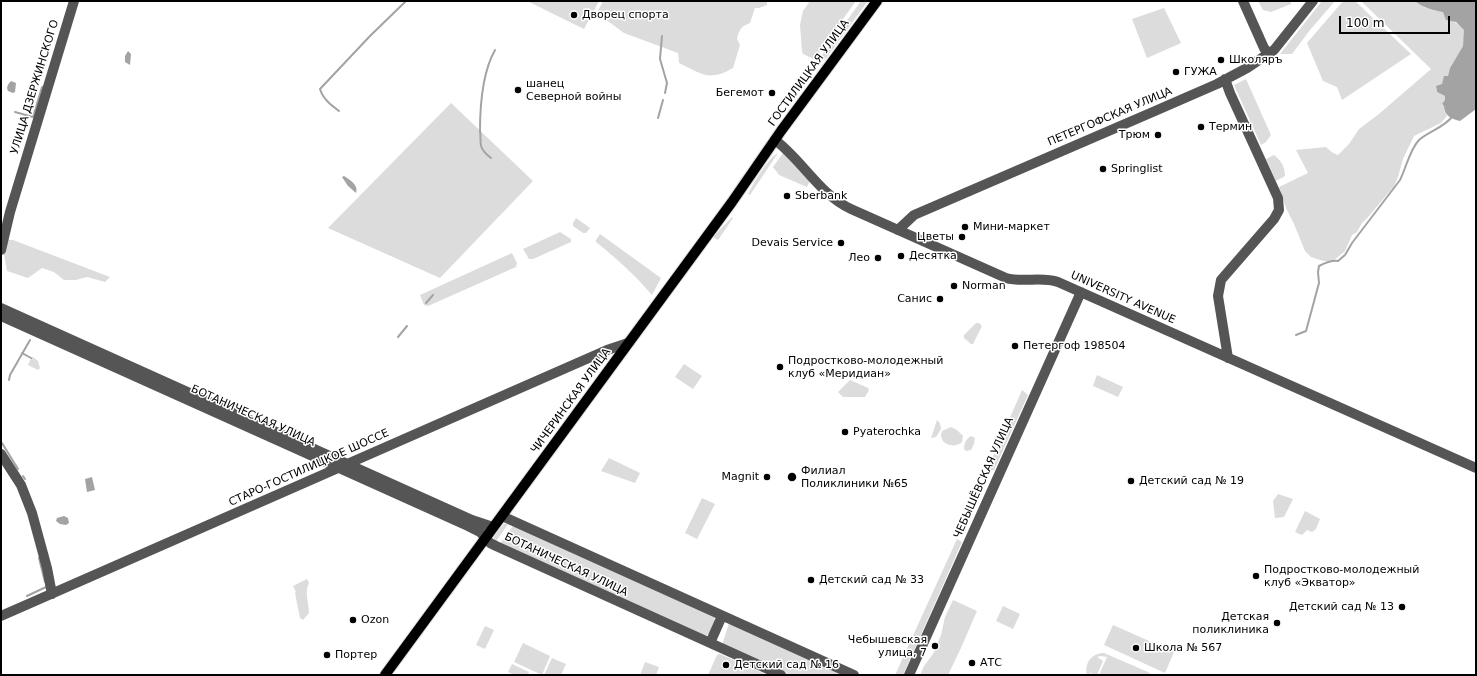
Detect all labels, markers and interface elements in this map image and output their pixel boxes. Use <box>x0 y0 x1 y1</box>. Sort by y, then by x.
place label: Дворец спорта <box>582 8 669 22</box>
scale bar <box>1341 8 1452 34</box>
marker: Дворец спорта <box>569 10 579 20</box>
text: 100 m <box>1346 16 1384 30</box>
street label: ГОСТИЛИЦКАЯ УЛИЦА <box>766 17 852 129</box>
street label: УЛИЦА ДЗЕРЖИНСКОГО <box>8 18 62 156</box>
place label: Школяръ <box>1229 53 1283 67</box>
marker: Школяръ <box>1216 55 1226 65</box>
place label: ГУЖА <box>1184 65 1217 79</box>
marker: ГУЖА <box>1171 67 1181 77</box>
place label: шанец Северной войны <box>526 77 621 103</box>
marker: шанец Северной войны <box>513 85 523 95</box>
street label: ПЕТЕРГОФСКАЯ УЛИЦА <box>1046 85 1174 149</box>
place label: Бегемот <box>716 86 764 100</box>
marker: Бегемот <box>767 88 777 98</box>
place label: Термин <box>1209 120 1252 134</box>
marker: Термин <box>1196 122 1206 132</box>
place label: Трюм <box>1119 128 1150 142</box>
marker: Трюм <box>1153 130 1163 140</box>
place label: Springlist <box>1111 162 1163 176</box>
marker: Springlist <box>1098 164 1108 174</box>
place label: Sberbank <box>795 189 847 203</box>
marker: Sberbank <box>782 191 792 201</box>
place label: Мини-маркет <box>973 220 1050 234</box>
marker: Мини-маркет <box>960 222 970 232</box>
place label: Цветы <box>917 230 954 244</box>
marker: Цветы <box>957 232 967 242</box>
place label: Devais Service <box>752 236 833 250</box>
marker: Devais Service <box>836 238 846 248</box>
place label: Десятка <box>909 249 957 263</box>
place label: Лео <box>848 251 870 265</box>
marker: Десятка <box>896 251 906 261</box>
marker: Лео <box>873 253 883 263</box>
street label: UNIVERSITY AVENUE <box>1069 269 1177 327</box>
place label: Norman <box>962 279 1006 293</box>
marker: Norman <box>949 281 959 291</box>
place label: Санис <box>897 292 932 306</box>
marker: Санис <box>935 294 945 304</box>
place label: Петергоф 198504 <box>1023 339 1126 353</box>
marker: Петергоф 198504 <box>1010 341 1020 351</box>
street label: ЧИЧЕРИНСКАЯ УЛИЦА <box>528 346 614 456</box>
place label: Подростково-молодежный клуб «Меридиан» <box>788 354 943 380</box>
marker: Подростково-молодежный клуб «Меридиан» <box>775 362 785 372</box>
street label: БОТАНИЧЕСКАЯ УЛИЦА <box>189 383 317 449</box>
street label: ЧЕБЫШЁВСКАЯ УЛИЦА <box>951 415 1017 541</box>
place label: Pyaterochka <box>853 425 921 439</box>
street label: СТАРО-ГОСТИЛИЦКОЕ ШОССЕ <box>227 427 391 509</box>
marker: Pyaterochka <box>840 427 850 437</box>
place label: Филиал Поликлиники №65 <box>801 464 908 490</box>
place label: Magnit <box>721 470 759 484</box>
marker: Филиал Поликлиники №65 <box>786 471 798 483</box>
marker: Magnit <box>762 472 772 482</box>
place label: Детский сад № 19 <box>1139 474 1244 488</box>
marker: Детский сад № 19 <box>1126 476 1136 486</box>
street label: БОТАНИЧЕСКАЯ УЛИЦА <box>502 531 630 599</box>
place label: Подростково-молодежный клуб «Экватор» <box>1264 563 1419 589</box>
marker: Подростково-молодежный клуб «Экватор» <box>1251 571 1261 581</box>
place label: Детский сад № 33 <box>819 573 924 587</box>
marker: Детский сад № 33 <box>806 575 816 585</box>
place label: Детский сад № 13 <box>1289 600 1394 614</box>
marker: Детский сад № 13 <box>1397 602 1407 612</box>
place label: Детская поликлиника <box>1192 610 1269 636</box>
place label: Ozon <box>361 613 389 627</box>
marker: Ozon <box>348 615 358 625</box>
marker: Детская поликлиника <box>1272 618 1282 628</box>
place label: Чебышевская улица, 7 <box>848 633 927 659</box>
marker: Чебышевская улица, 7 <box>930 641 940 651</box>
place label: Школа № 567 <box>1144 641 1222 655</box>
marker: Школа № 567 <box>1131 643 1141 653</box>
place label: Портер <box>335 648 377 662</box>
marker: Портер <box>322 650 332 660</box>
place label: АТС <box>980 656 1002 670</box>
place label: Детский сад № 16 <box>734 658 839 672</box>
marker: АТС <box>967 658 977 668</box>
marker: Детский сад № 16 <box>721 660 731 670</box>

